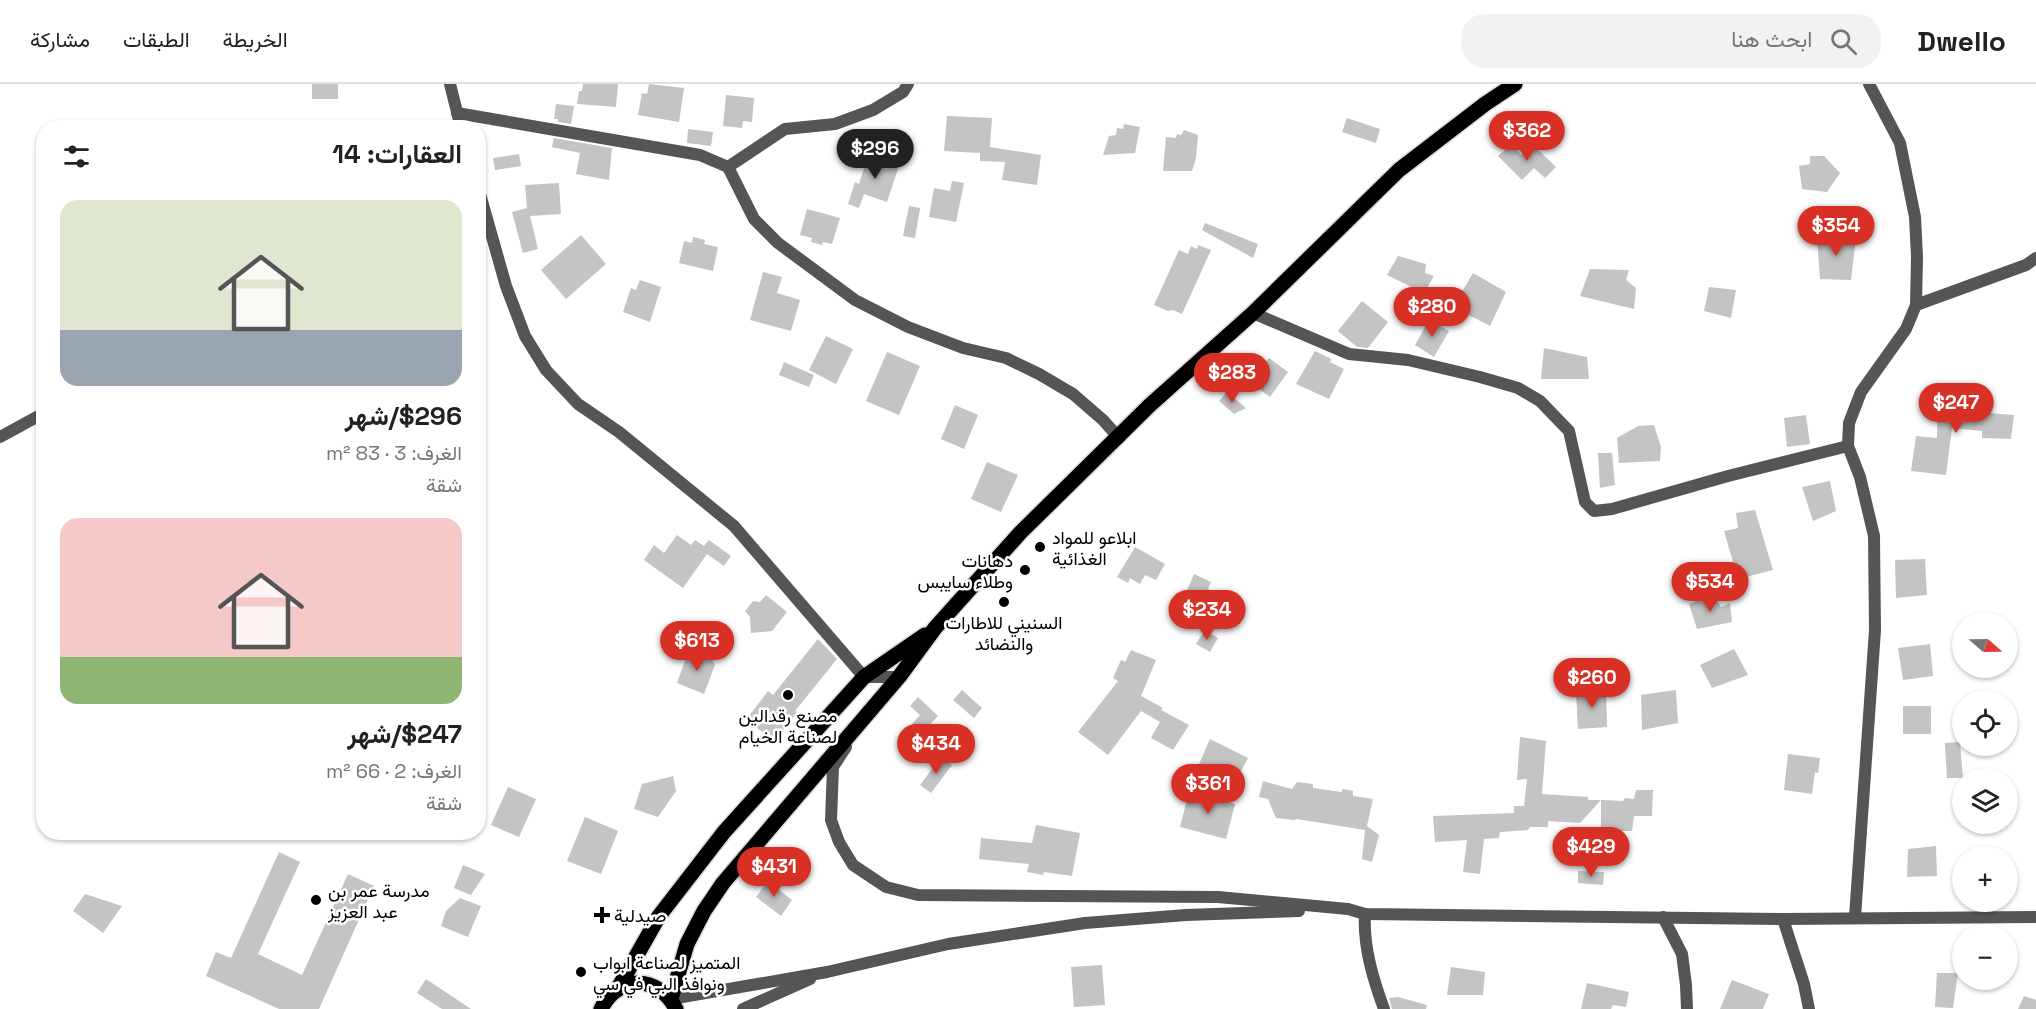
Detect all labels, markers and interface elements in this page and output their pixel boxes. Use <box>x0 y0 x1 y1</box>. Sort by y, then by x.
search box <box>1461 14 1881 68</box>
text: Dwello <box>1917 23 2006 59</box>
text: ابحث هنا <box>1731 25 1812 53</box>
icon: search <box>1827 25 1860 58</box>
text: مشاركة <box>30 26 90 53</box>
text: الطبقات <box>123 26 190 53</box>
text: الخريطة <box>223 26 288 53</box>
pin: $362 <box>1491 111 1563 162</box>
text: $362 <box>1503 117 1551 143</box>
pin: $296 <box>839 129 911 180</box>
text: $296 <box>851 135 899 161</box>
text: العقارات: 14 <box>332 137 462 171</box>
icon: filters <box>60 140 93 173</box>
pin: $354 <box>1800 206 1872 257</box>
text: $354 <box>1812 212 1861 238</box>
icon: home <box>207 239 315 347</box>
pin: $280 <box>1396 287 1468 338</box>
text: $280 <box>1408 293 1456 319</box>
pin: $283 <box>1196 353 1268 404</box>
text: $283 <box>1208 359 1256 385</box>
pin: $247 <box>1920 383 1992 434</box>
text: $247 <box>1933 389 1979 415</box>
text: $296/شهر <box>345 399 462 433</box>
text: الغرف: 3 · 83 m² <box>326 440 462 466</box>
text: شقة <box>426 472 462 498</box>
place label: ابلاعو للمواد الغذائية <box>1052 526 1136 570</box>
marker: ابلاعو للمواد الغذائية <box>1033 540 1047 554</box>
place label: دهانات وطلاء سايبس <box>918 549 1013 593</box>
icon: home <box>207 557 315 665</box>
pin: $534 <box>1674 562 1746 613</box>
marker: دهانات وطلاء سايبس <box>1018 563 1032 577</box>
text: $534 <box>1686 568 1735 594</box>
pin: $234 <box>1171 590 1243 641</box>
marker: السنيني للاطارات والنضائد <box>997 595 1011 609</box>
text: $234 <box>1183 596 1231 622</box>
place label: السنيني للاطارات والنضائد <box>946 611 1062 655</box>
north arrow <box>1952 612 2018 678</box>
map controls <box>1952 612 2018 990</box>
pin: $613 <box>661 621 733 672</box>
text: $613 <box>674 627 720 653</box>
pin: $260 <box>1556 658 1628 709</box>
text: $260 <box>1567 664 1617 690</box>
marker: مصنع رقدالين لصناعة الخيام <box>781 688 795 702</box>
button: locate <box>1952 690 2018 756</box>
place label: مصنع رقدالين لصناعة الخيام <box>739 704 837 749</box>
text: $247/شهر <box>347 717 462 751</box>
pin: $434 <box>900 724 972 775</box>
text: $434 <box>911 730 961 756</box>
text: الغرف: 2 · 66 m² <box>326 758 462 784</box>
pin: $361 <box>1172 764 1244 815</box>
button: layers <box>1952 768 2018 834</box>
text: $361 <box>1185 770 1231 796</box>
text: شقة <box>426 790 462 816</box>
pin: $429 <box>1555 827 1627 878</box>
text: $429 <box>1567 833 1616 859</box>
button: + <box>1952 846 2018 912</box>
pin: $431 <box>738 847 810 898</box>
text: $431 <box>751 853 797 879</box>
place label: مدرسة عمر بن عبد العزيز <box>327 879 430 923</box>
marker: مدرسة عمر بن عبد العزيز <box>309 893 323 907</box>
place label: صيدلية <box>614 904 666 927</box>
marker: صيدلية <box>595 908 609 922</box>
button: − <box>1952 924 2018 990</box>
place label: المتميز لصناعة ابواب ونوافذ البي في سي <box>593 951 740 999</box>
marker: المتميز لصناعة ابواب ونوافذ البي في سي <box>574 965 588 979</box>

